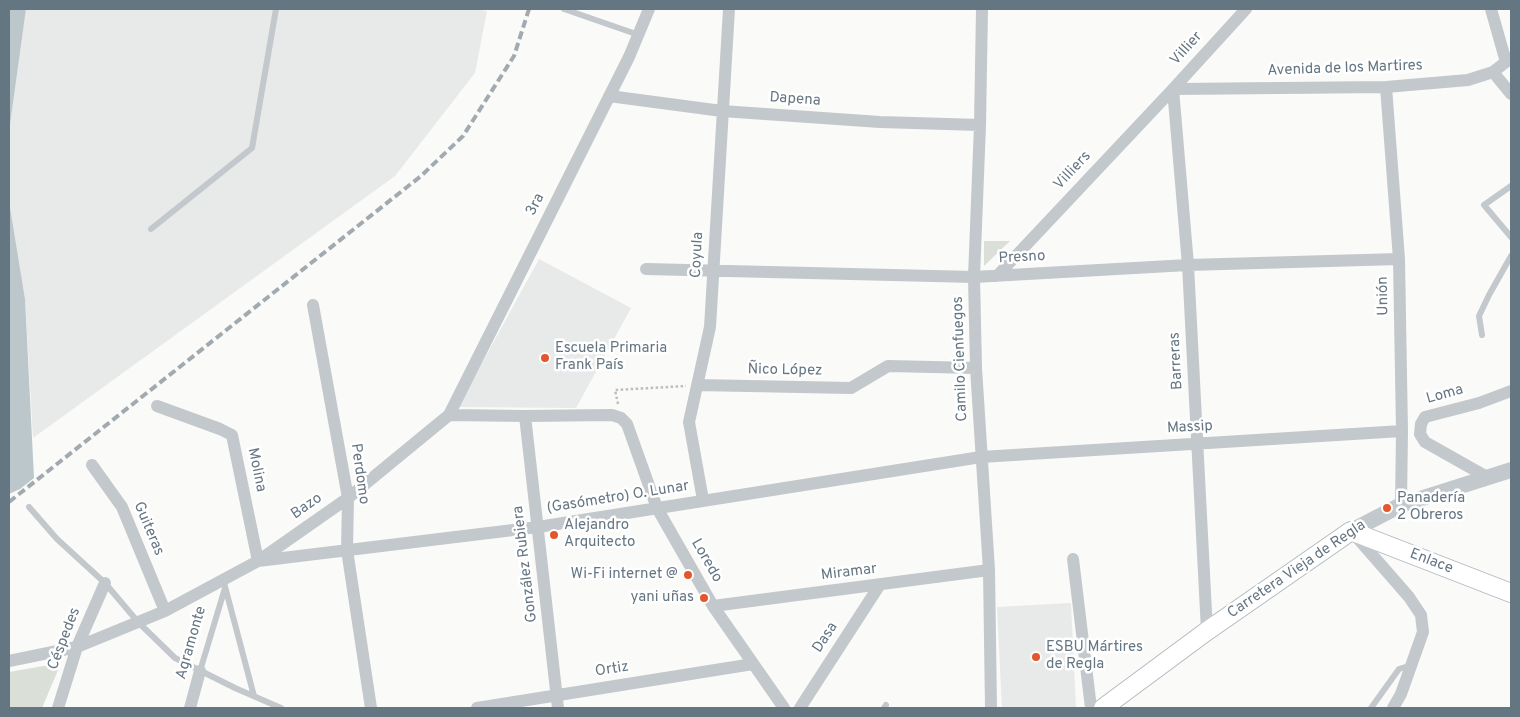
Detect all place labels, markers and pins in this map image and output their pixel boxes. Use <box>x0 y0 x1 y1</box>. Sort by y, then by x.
place label: Escuela Primaria Frank País <box>555 340 667 375</box>
marker: Escuela Primaria Frank País <box>539 352 551 364</box>
place label: Panadería 2 Obreros <box>1397 490 1465 525</box>
marker: Panadería 2 Obreros <box>1381 502 1393 514</box>
place label: Alejandro Arquitecto <box>564 517 635 552</box>
marker: Alejandro Arquitecto <box>548 529 560 541</box>
place label: Wi-Fi internet @ <box>571 566 678 584</box>
marker: Wi-Fi internet @ <box>682 569 694 581</box>
place label: yani uñas <box>631 589 694 607</box>
marker: yani uñas <box>698 592 710 604</box>
place label: ESBU Mártires de Regla <box>1046 639 1143 674</box>
marker: ESBU Mártires de Regla <box>1030 651 1042 663</box>

